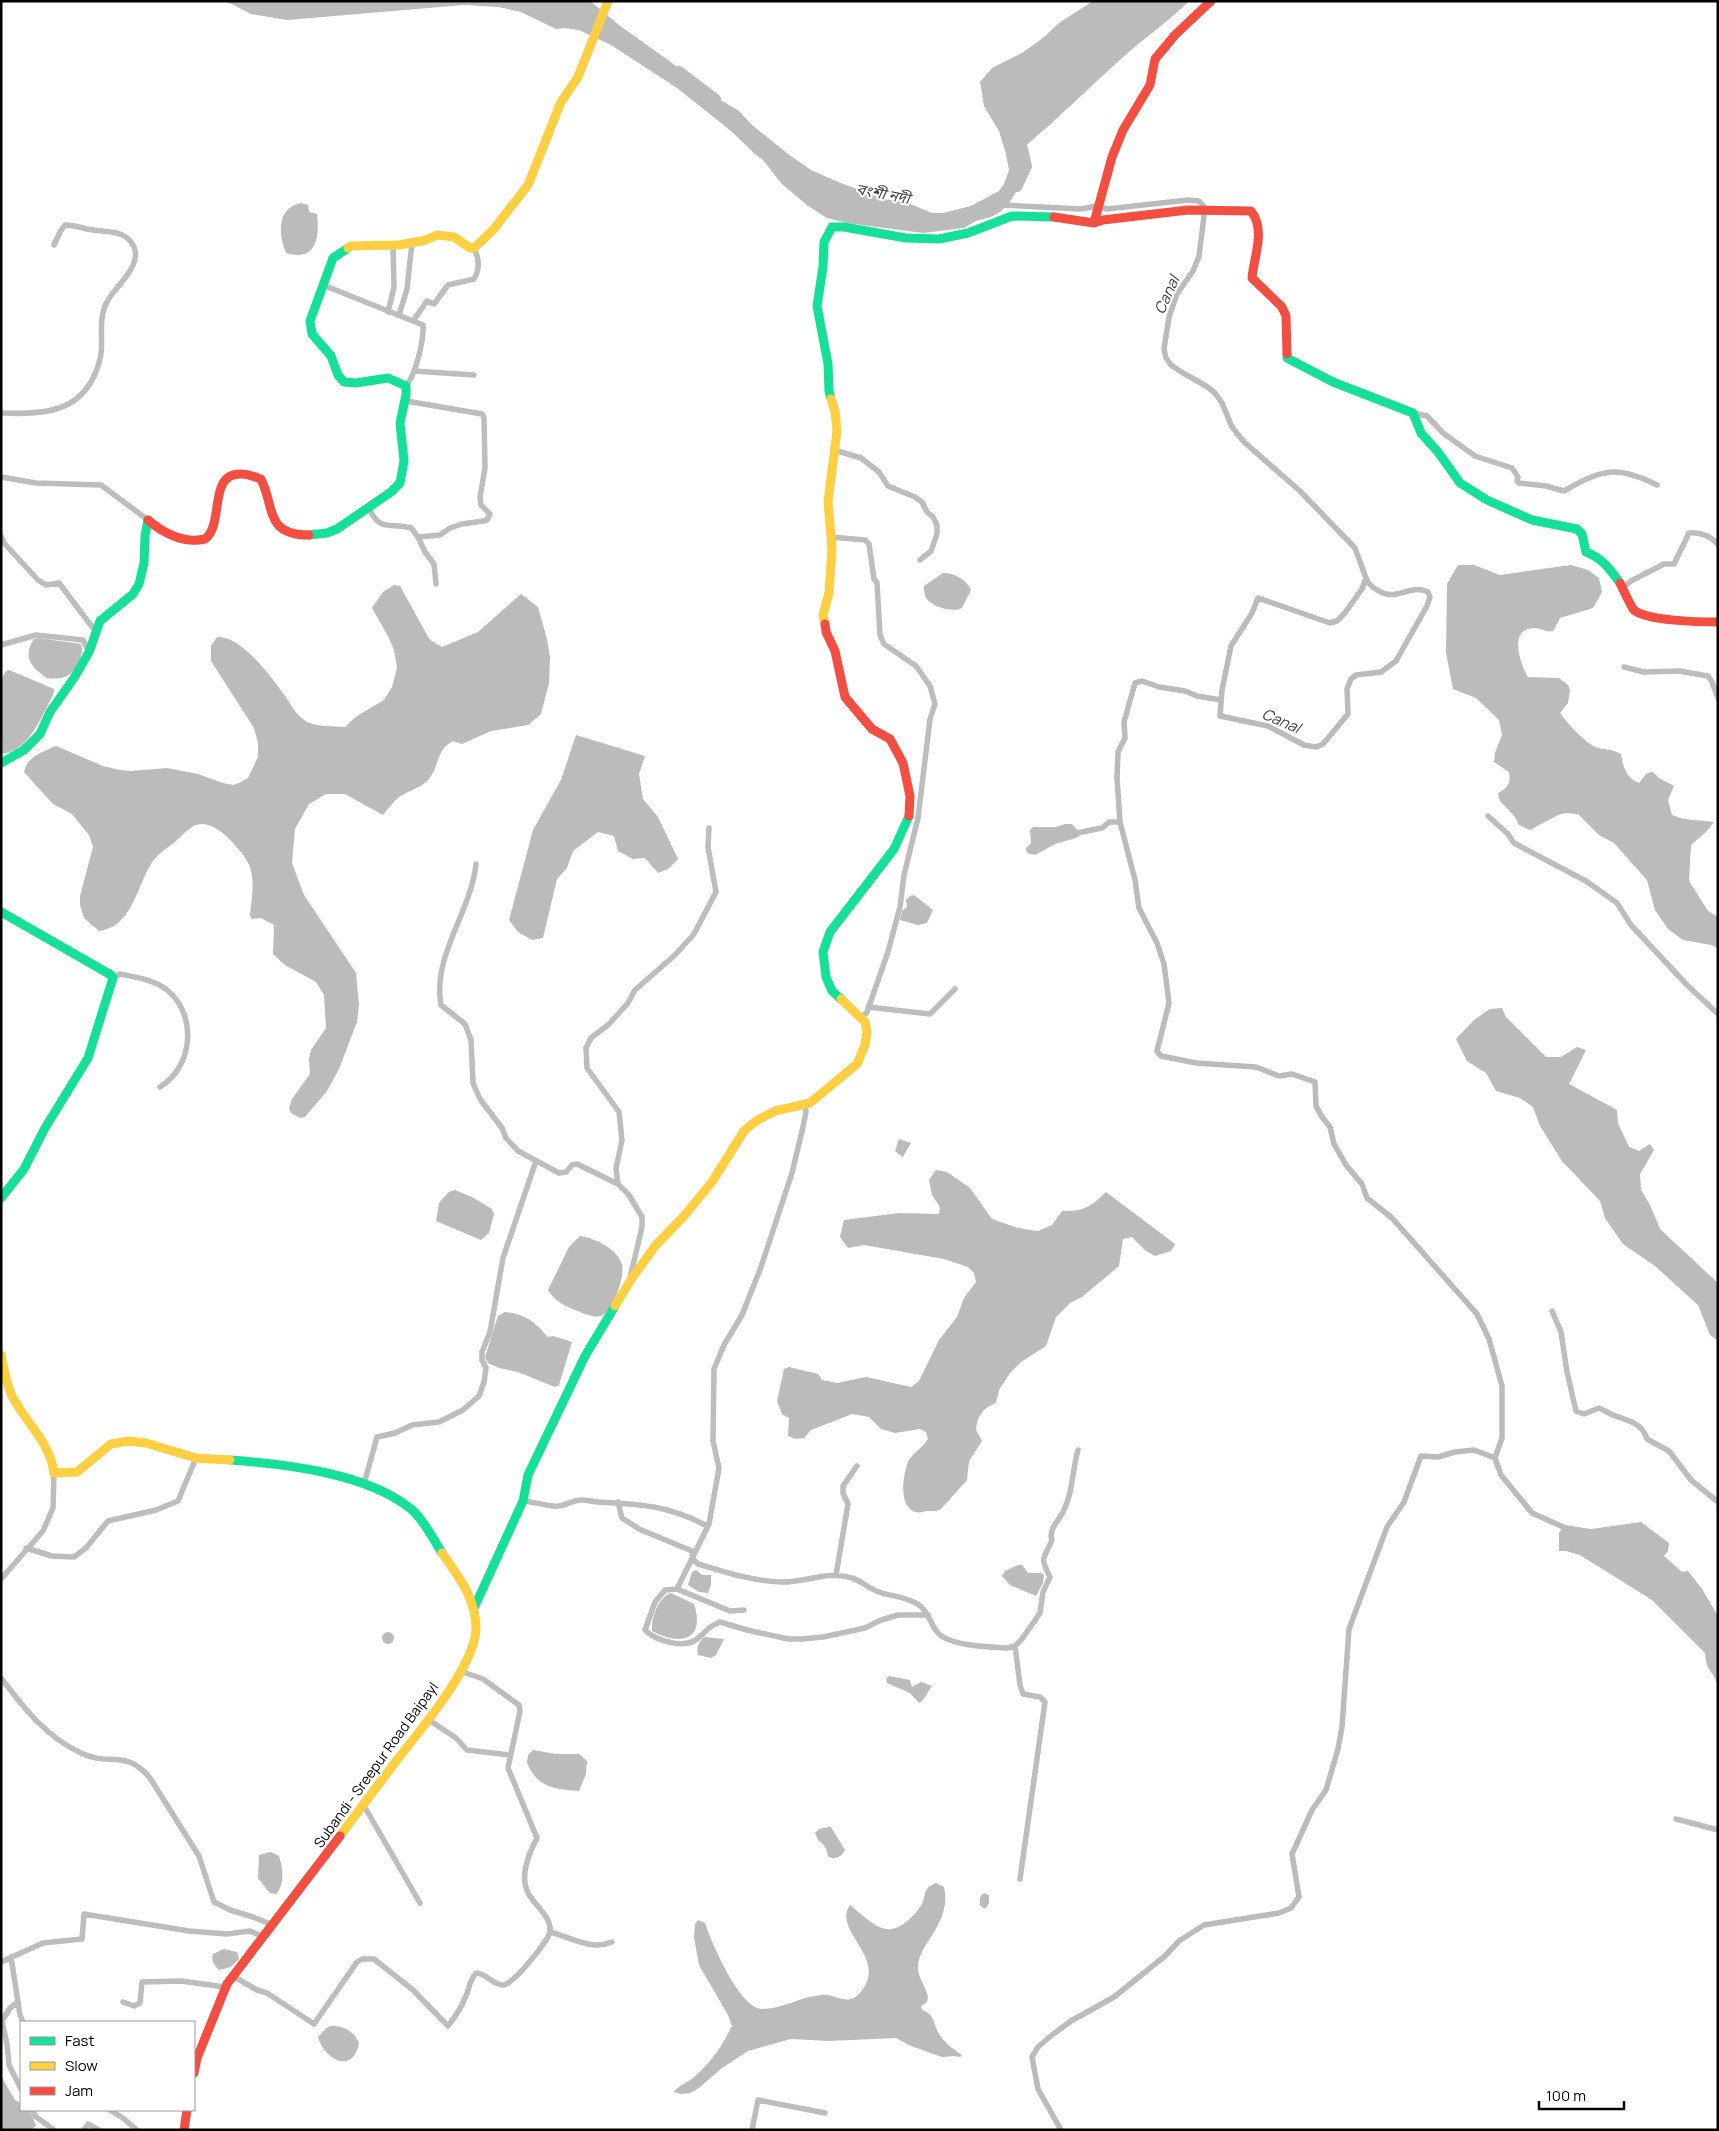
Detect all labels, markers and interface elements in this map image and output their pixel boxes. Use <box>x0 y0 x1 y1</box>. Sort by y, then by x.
water label: বংশী নদী <box>855 178 915 210</box>
water label: Canal <box>1149 270 1185 317</box>
water label: Canal <box>1259 703 1306 739</box>
street label: Subandi - Sreepur Road Baipayl <box>309 1678 442 1851</box>
legend <box>20 2021 195 2111</box>
text: Fast <box>65 2030 94 2051</box>
text: Slow <box>65 2055 98 2076</box>
scale bar <box>1539 2078 1624 2110</box>
text: Jam <box>65 2080 93 2101</box>
text: 100 m <box>1546 2085 1586 2106</box>

